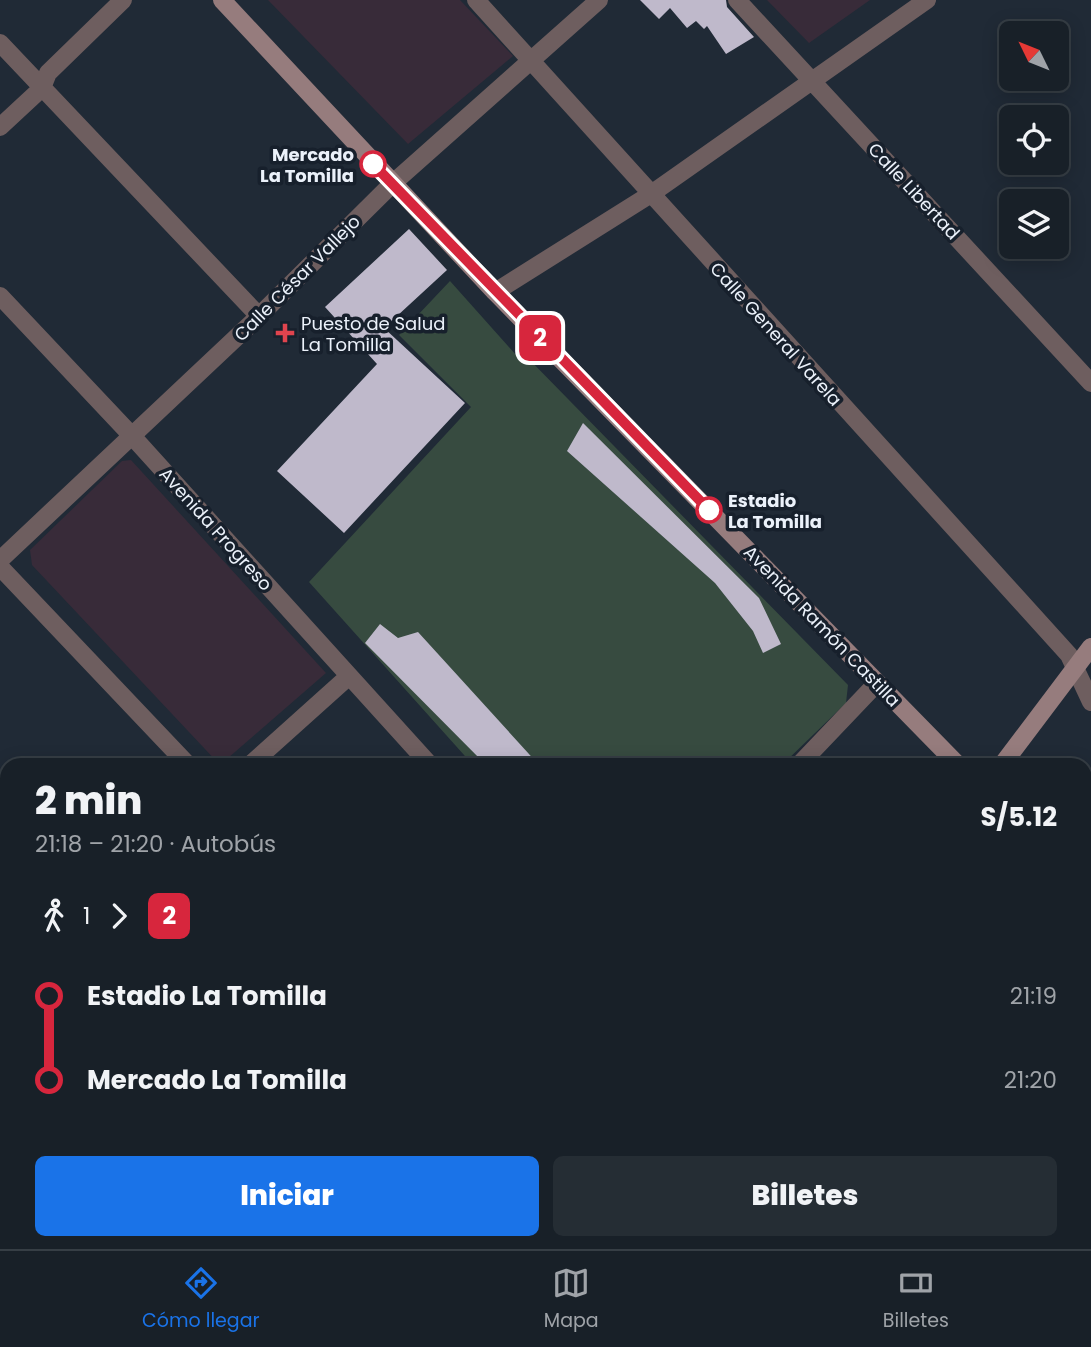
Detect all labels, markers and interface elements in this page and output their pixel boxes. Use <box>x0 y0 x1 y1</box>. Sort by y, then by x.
north arrow <box>999 21 1069 91</box>
map controls <box>999 21 1069 259</box>
button: locate <box>999 105 1069 175</box>
street label: Calle Libertad <box>863 137 965 245</box>
place label: Mercado La Tomilla <box>260 142 354 188</box>
marker: Mercado La Tomilla <box>360 151 386 177</box>
button: layers <box>999 189 1069 259</box>
street label: Calle César Vallejo <box>228 209 366 347</box>
street label: Calle General Varela <box>705 257 847 411</box>
place label: Puesto de Salud La Tomilla <box>301 311 445 357</box>
line badge: 2 <box>517 315 563 361</box>
text: 2 <box>533 321 547 354</box>
marker: Puesto de Salud La Tomilla <box>275 323 295 343</box>
street label: Avenida Progreso <box>154 462 278 596</box>
place label: Estadio La Tomilla <box>728 488 822 534</box>
marker: Estadio La Tomilla <box>696 497 722 523</box>
street label: Avenida Ramón Castilla <box>738 540 906 712</box>
text: 2 min <box>35 774 142 827</box>
text: S/5.12 <box>980 799 1057 835</box>
text: 21:18 – 21:20 · Autobús <box>35 828 276 860</box>
icon: walk <box>35 897 73 935</box>
icon: forward <box>100 897 138 935</box>
text: 2 <box>162 899 176 932</box>
text: 1 <box>83 900 90 932</box>
text: Estadio La Tomilla <box>87 978 327 1014</box>
text: 21:19 <box>1010 980 1057 1012</box>
text: Mercado La Tomilla <box>87 1062 347 1098</box>
text: 21:20 <box>1004 1064 1057 1096</box>
button: Iniciar <box>35 1156 539 1236</box>
button: Billetes <box>553 1156 1057 1236</box>
tab: Cómo llegar <box>142 1264 260 1335</box>
tab: Mapa <box>544 1264 599 1335</box>
tab: Billetes <box>883 1264 949 1335</box>

